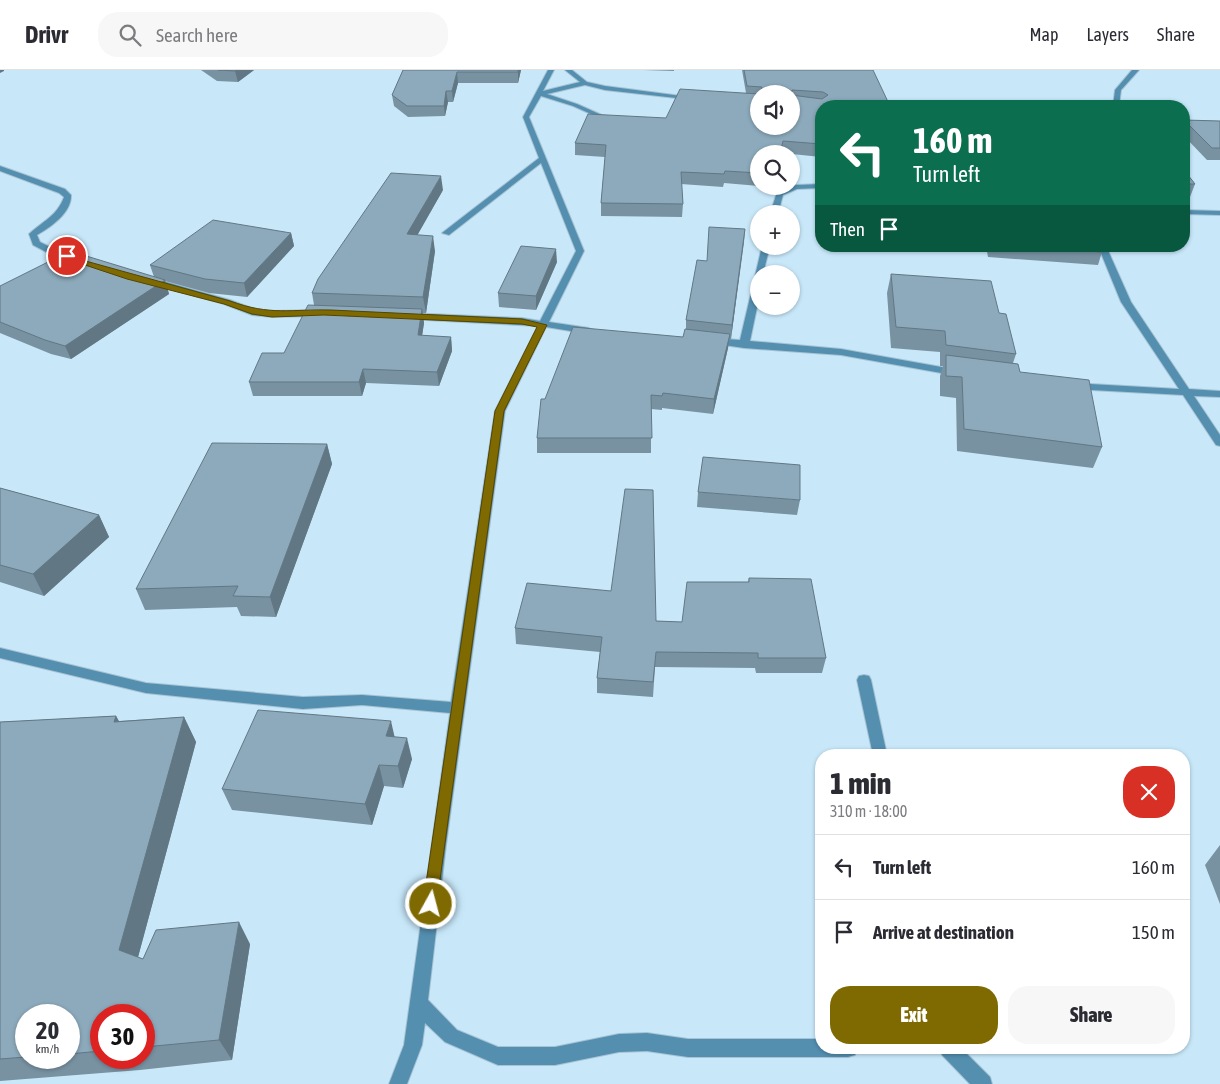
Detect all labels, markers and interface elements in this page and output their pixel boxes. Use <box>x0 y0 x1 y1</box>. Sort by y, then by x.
search box <box>98 12 448 57</box>
text: Drivr <box>25 21 68 48</box>
icon: search <box>116 21 144 49</box>
text: Search here <box>156 24 238 46</box>
text: Map <box>1029 24 1058 45</box>
text: Layers <box>1086 24 1129 45</box>
text: Share <box>1157 24 1195 45</box>
map controls <box>750 85 800 315</box>
button: sound <box>750 85 800 135</box>
icon: left <box>830 120 895 185</box>
text: 160 m <box>913 120 992 160</box>
button: search <box>750 145 800 195</box>
text: Turn left <box>913 161 980 187</box>
button: + <box>750 205 800 255</box>
icon: arrive <box>875 215 903 243</box>
text: Then <box>830 218 865 240</box>
pin <box>46 235 88 277</box>
icon: arrive <box>53 242 81 270</box>
button: − <box>750 265 800 315</box>
text: 1 min <box>830 766 891 800</box>
button: close <box>1123 766 1175 818</box>
text: 310 m · 18:00 <box>830 802 907 820</box>
icon: left <box>830 853 858 881</box>
text: Turn left <box>873 856 931 878</box>
text: 160 m <box>1132 856 1175 878</box>
position arrow <box>404 877 456 929</box>
icon: arrive <box>830 918 858 946</box>
text: Arrive at destination <box>873 921 1014 943</box>
text: 150 m <box>1132 921 1175 943</box>
button: Exit <box>830 986 998 1044</box>
button: Share <box>1008 986 1175 1044</box>
speed limit sign: 30 <box>90 1004 155 1069</box>
text: 20 <box>36 1016 59 1044</box>
text: km/h <box>36 1042 59 1056</box>

